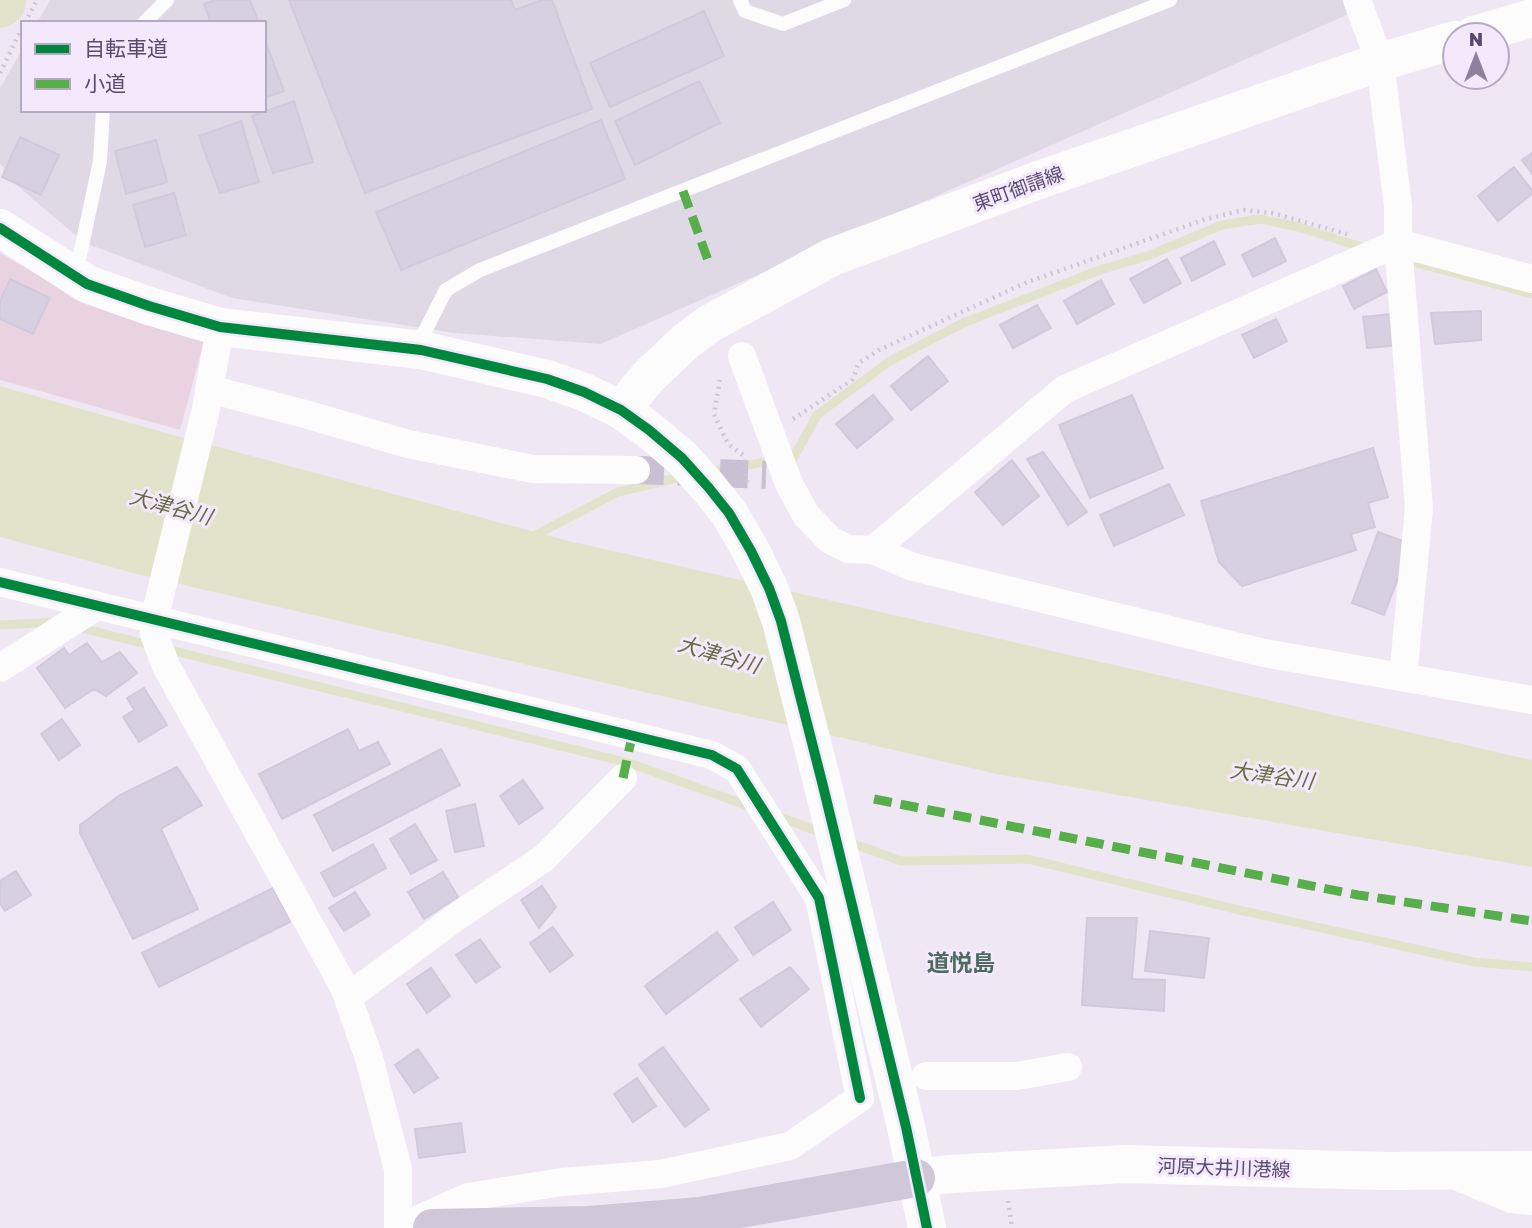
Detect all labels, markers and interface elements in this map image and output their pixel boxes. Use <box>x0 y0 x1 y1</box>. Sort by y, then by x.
legend <box>21 21 266 112</box>
north arrow <box>1441 21 1511 91</box>
text: N <box>1469 27 1483 50</box>
text: 自転車道 <box>84 35 168 61</box>
text: 小道 <box>84 70 126 96</box>
street label: 東町御請線 <box>969 161 1067 215</box>
water label: 大津谷川 <box>127 483 217 530</box>
water label: 大津谷川 <box>675 630 765 679</box>
water label: 大津谷川 <box>1229 756 1317 794</box>
district label: 道悦島 <box>927 948 996 976</box>
street label: 河原大井川港線 <box>1157 1153 1291 1181</box>

